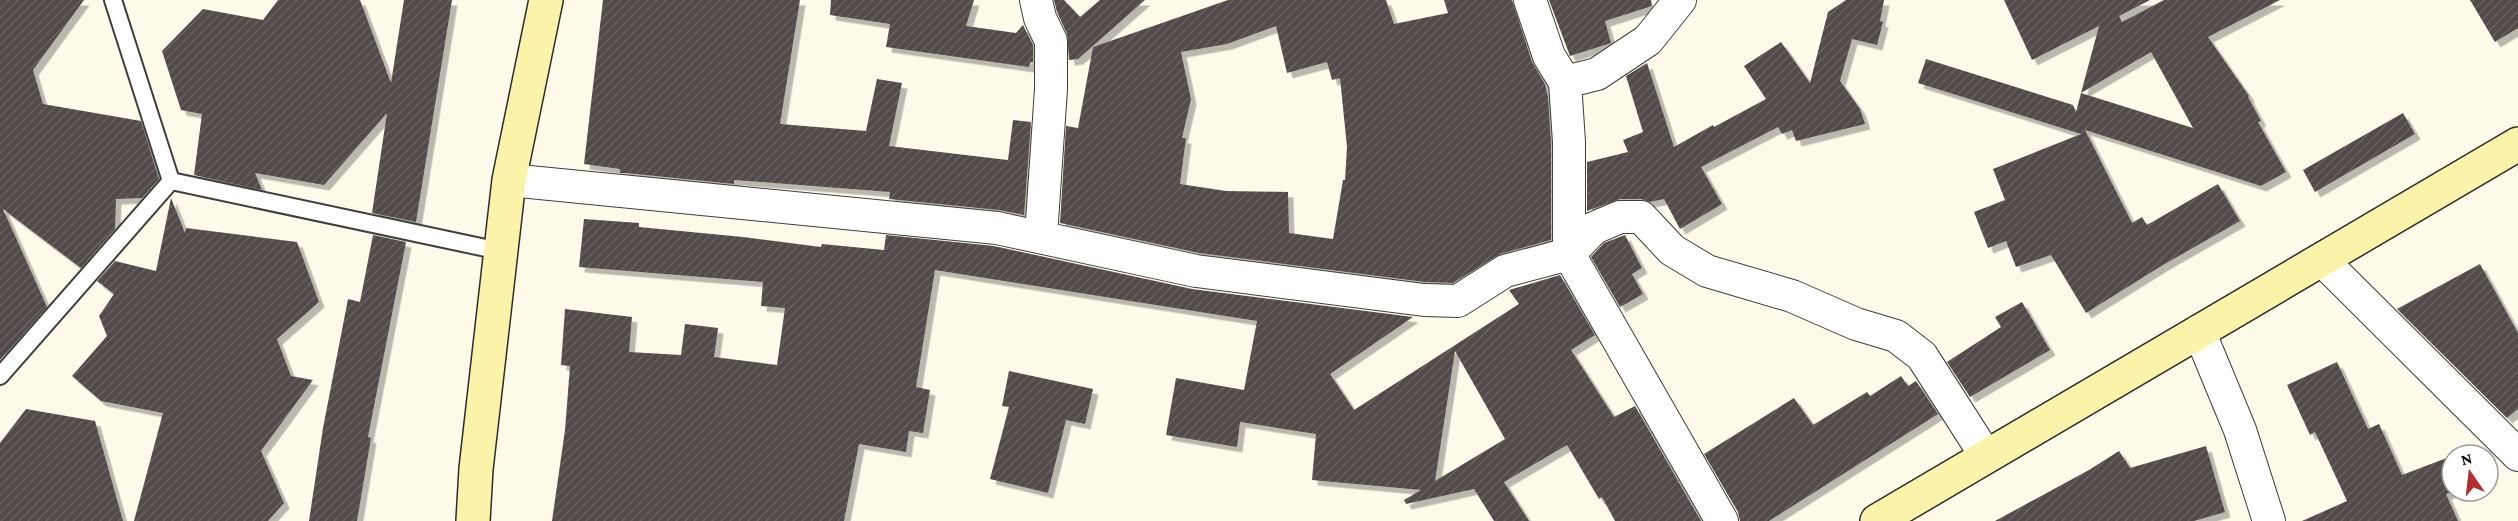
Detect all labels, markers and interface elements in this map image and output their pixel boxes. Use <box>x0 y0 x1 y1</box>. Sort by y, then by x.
north arrow <box>2440 443 2500 503</box>
text: N <box>2459 449 2474 468</box>

